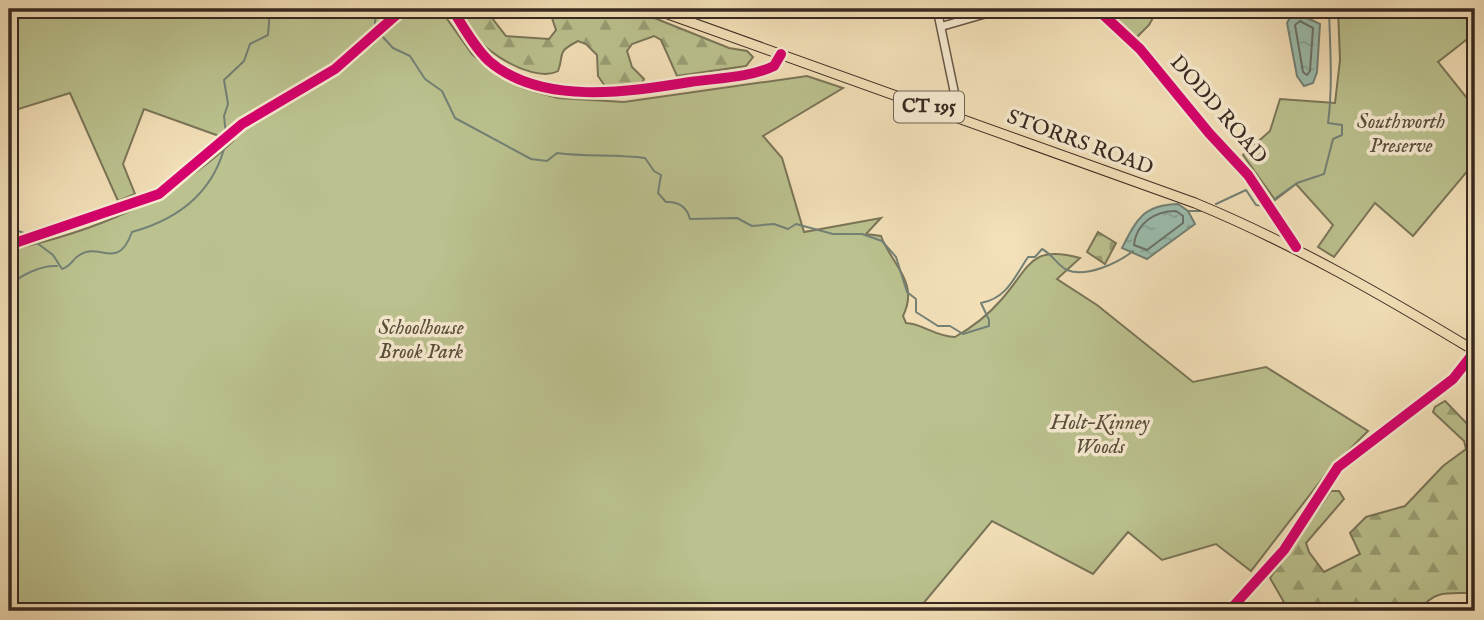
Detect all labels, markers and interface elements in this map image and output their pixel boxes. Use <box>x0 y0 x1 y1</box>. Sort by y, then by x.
street label: DODD ROAD <box>1163 50 1273 170</box>
road number: CT 195 <box>894 92 964 122</box>
street label: STORRS ROAD <box>1003 104 1157 182</box>
park label: Southworth Preserve <box>1357 109 1445 160</box>
park label: Schoolhouse Brook Park <box>378 315 464 366</box>
park label: Holt–Kinney Woods <box>1049 410 1150 461</box>

